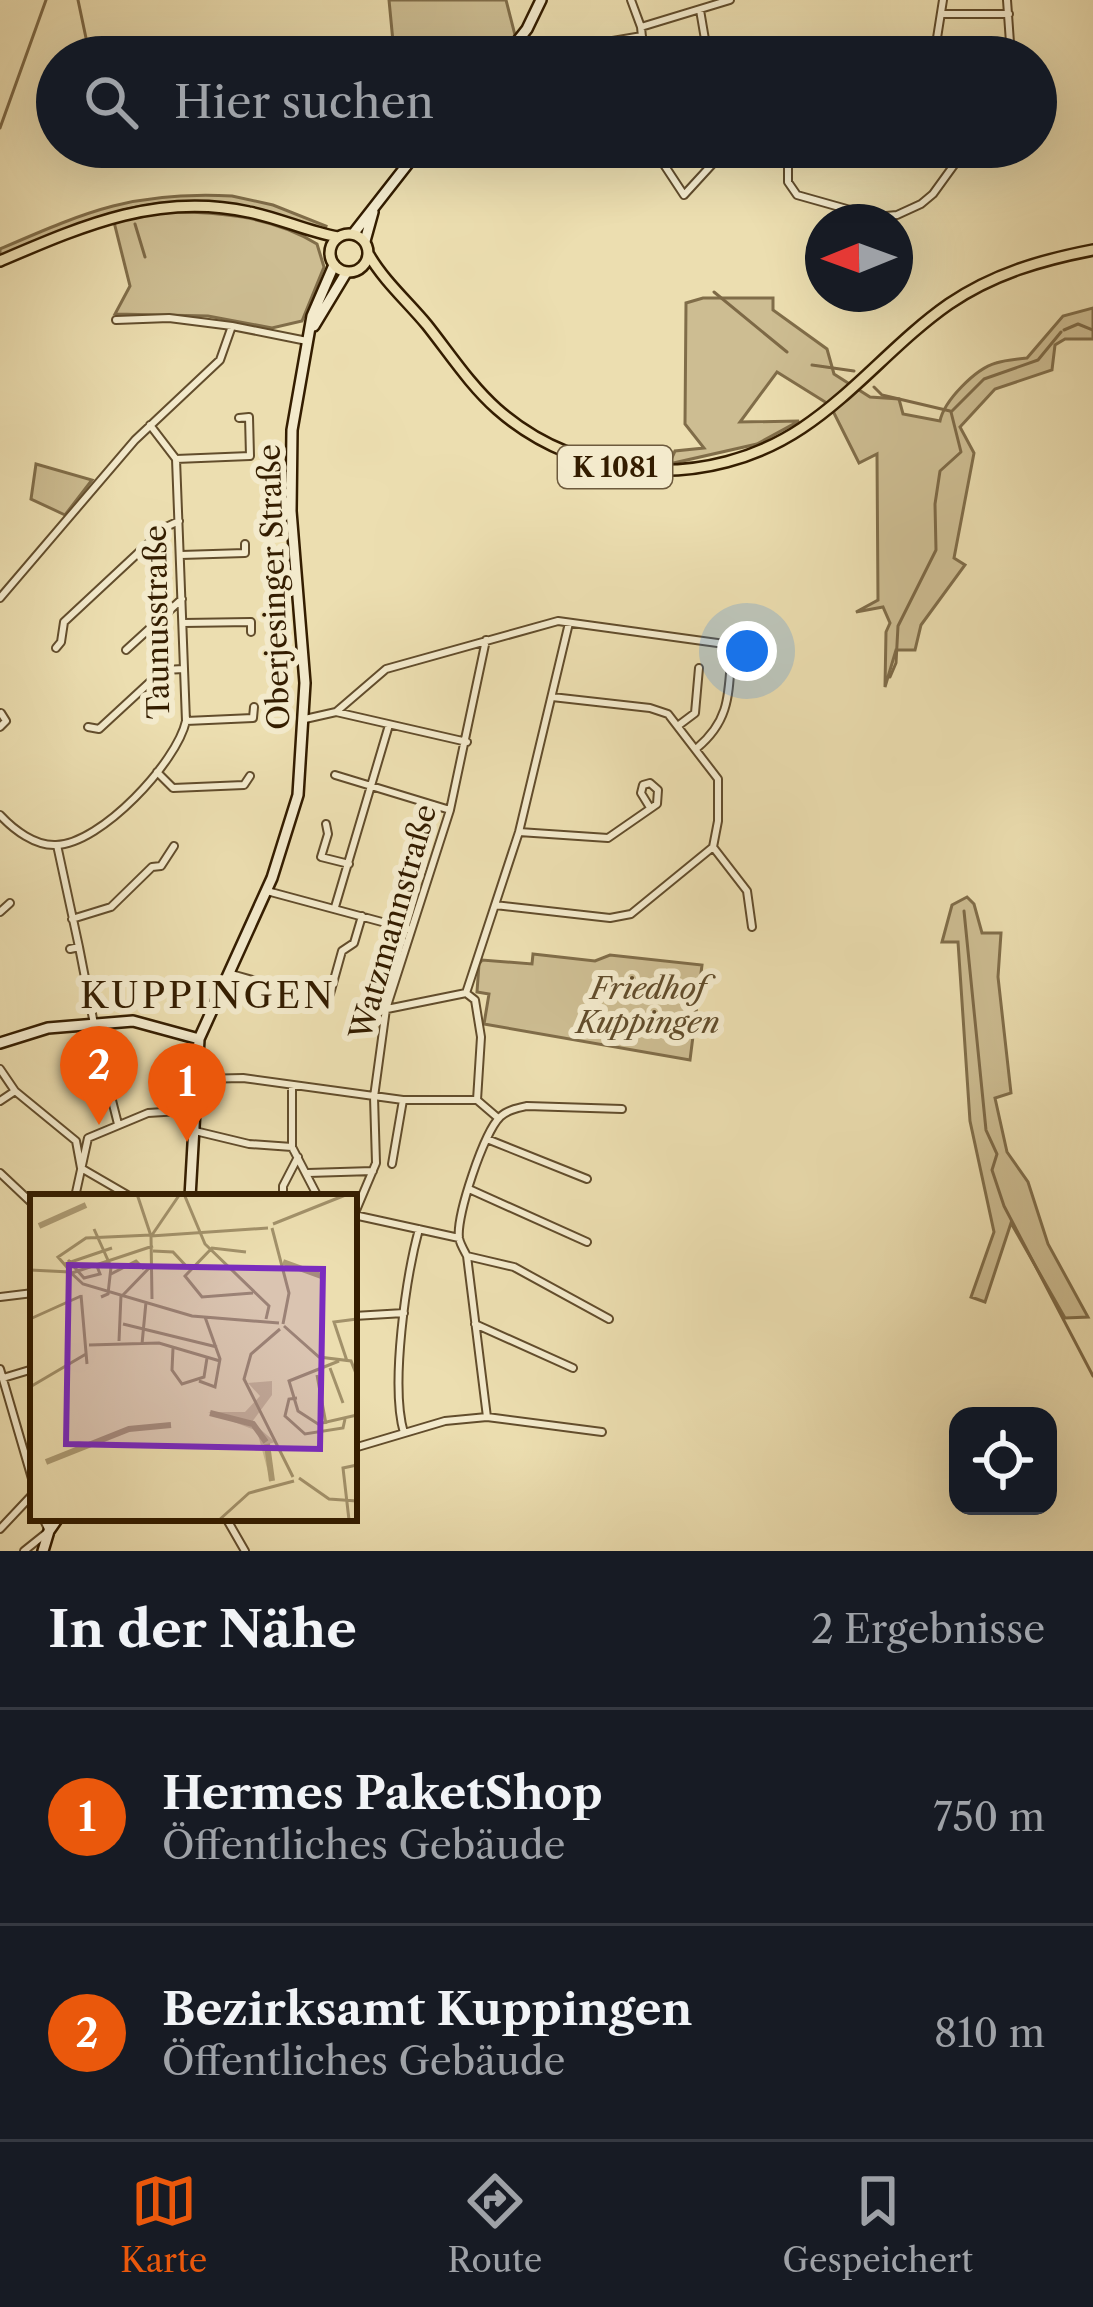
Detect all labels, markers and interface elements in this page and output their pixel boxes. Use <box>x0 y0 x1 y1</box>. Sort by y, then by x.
search box <box>36 36 1057 168</box>
icon: search <box>78 69 144 135</box>
text: Hier suchen <box>174 74 434 130</box>
north arrow <box>805 204 913 312</box>
street label: Oberjesinger Straße <box>251 444 297 730</box>
road number: K 1081 <box>558 446 672 488</box>
street label: Taunusstraße <box>137 525 177 719</box>
your location <box>717 621 777 681</box>
street label: Watzmannstraße <box>341 800 444 1045</box>
park label: Friedhof Kuppingen <box>574 970 720 1041</box>
district label: KUPPINGEN <box>80 973 336 1017</box>
pin: 2 <box>60 1026 138 1125</box>
pin: 1 <box>148 1043 226 1142</box>
inset map <box>30 1194 357 1521</box>
map controls <box>949 1407 1057 1515</box>
button: locate <box>949 1407 1057 1515</box>
text: In der Nähe <box>48 1598 357 1660</box>
text: 2 Ergebnisse <box>811 1605 1045 1653</box>
text: Hermes PaketShop <box>162 1765 603 1821</box>
text: 1 <box>78 1793 96 1841</box>
text: 750 m <box>933 1793 1045 1841</box>
text: Öffentliches Gebäude <box>162 1821 565 1869</box>
text: Bezirksamt Kuppingen <box>162 1981 692 2037</box>
text: 2 <box>75 2009 99 2057</box>
text: 810 m <box>934 2009 1045 2057</box>
text: Öffentliches Gebäude <box>162 2037 565 2085</box>
tab: Karte <box>120 2168 207 2281</box>
tab: Route <box>448 2168 542 2281</box>
tab: Gespeichert <box>782 2168 973 2281</box>

